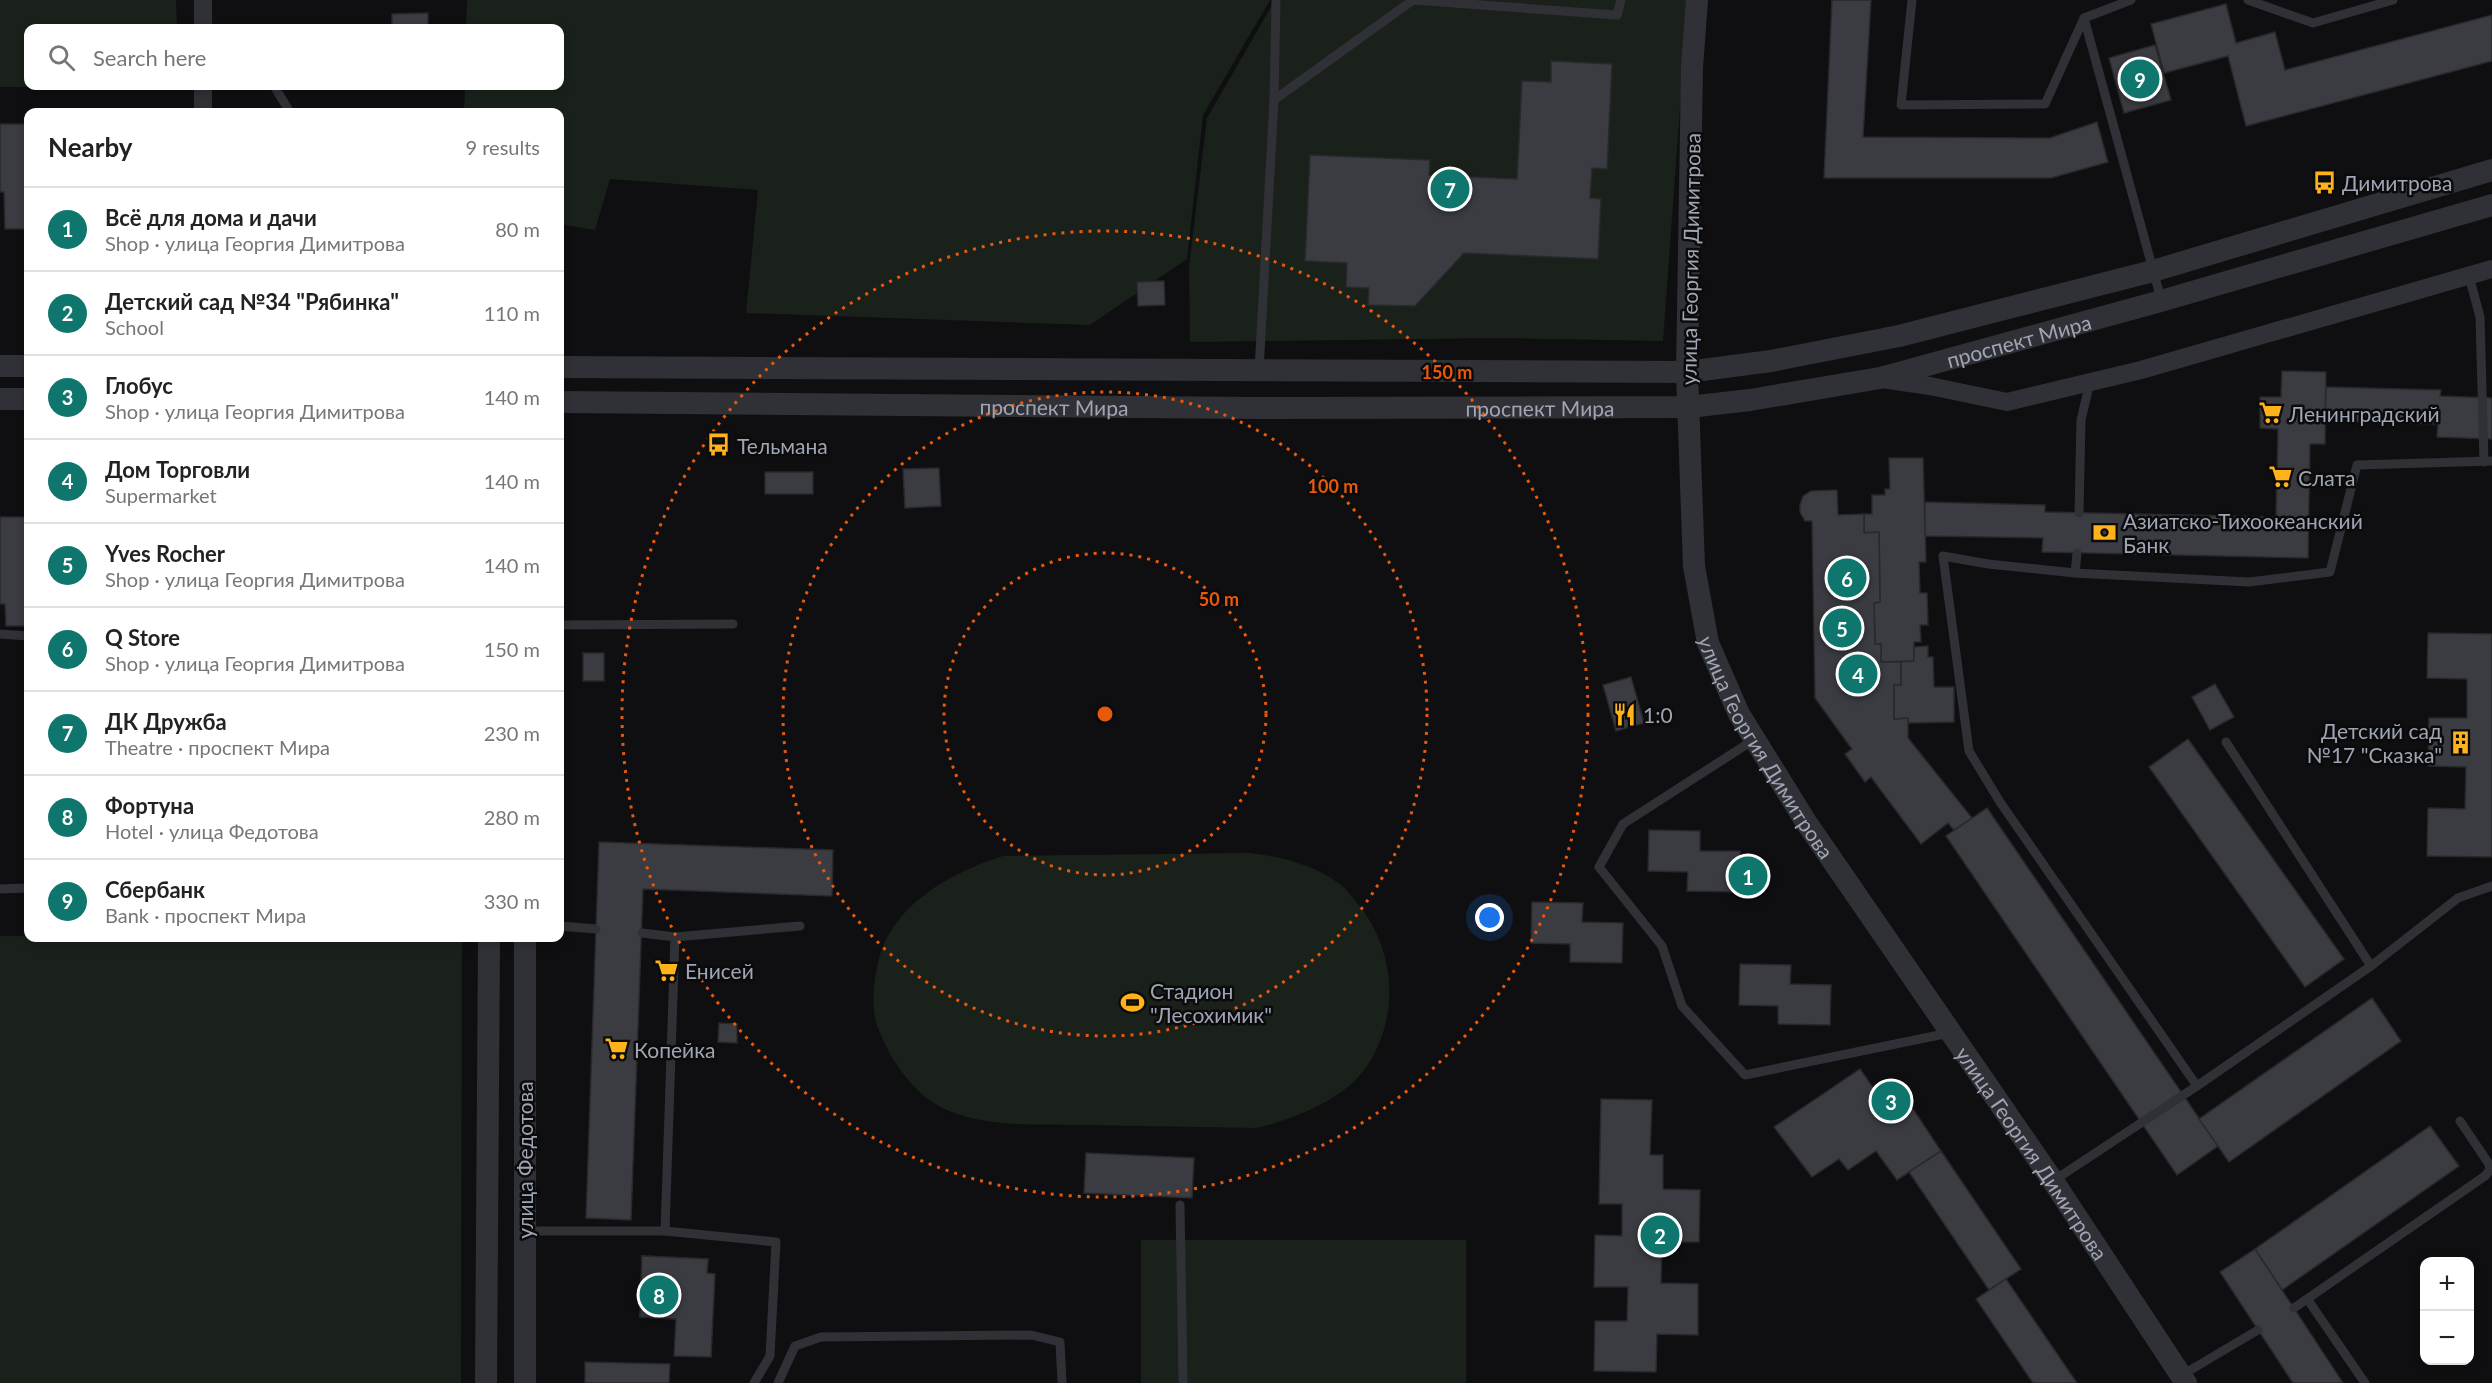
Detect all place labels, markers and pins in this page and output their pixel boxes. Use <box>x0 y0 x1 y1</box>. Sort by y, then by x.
pin: 9 <box>2120 56 2160 101</box>
pin: 7 <box>1430 166 1470 212</box>
bus stop icon: Димитрова <box>2311 169 2337 195</box>
place label: Димитрова <box>2342 170 2452 195</box>
supermarket icon: Ленинградский <box>2258 400 2284 426</box>
place label: Ленинградский <box>2288 401 2439 426</box>
bus stop icon: Тельмана <box>706 432 732 458</box>
place label: Тельмана <box>737 433 828 458</box>
supermarket icon: Слата <box>2267 464 2293 490</box>
place label: Слата <box>2298 465 2355 490</box>
place label: Азиатско-Тихоокеанский Банк <box>2123 508 2363 557</box>
bank icon: Азиатско-Тихоокеанский Банк <box>2092 519 2118 545</box>
pin: 6 <box>1828 556 1866 600</box>
pin: 5 <box>1822 606 1862 650</box>
pin: 4 <box>1838 652 1878 696</box>
restaurant icon: 1:0 <box>1612 701 1638 727</box>
place label: 1:0 <box>1643 702 1673 727</box>
centre of rings <box>1095 704 1115 724</box>
place label: Детский сад №17 "Сказка" <box>2307 718 2442 767</box>
building icon: Детский сад №17 "Сказка" <box>2447 729 2473 755</box>
pin: 1 <box>1728 854 1768 898</box>
supermarket icon: Енисей <box>654 957 680 983</box>
place label: Енисей <box>685 958 754 983</box>
place label: Стадион "Лесохимик" <box>1150 978 1272 1027</box>
sports icon: Стадион "Лесохимик" <box>1119 989 1145 1015</box>
supermarket icon: Копейка <box>603 1036 629 1062</box>
place label: Копейка <box>634 1037 715 1062</box>
pin: 3 <box>1872 1078 1910 1124</box>
pin: 2 <box>1640 1212 1680 1258</box>
pin: 8 <box>640 1272 678 1318</box>

